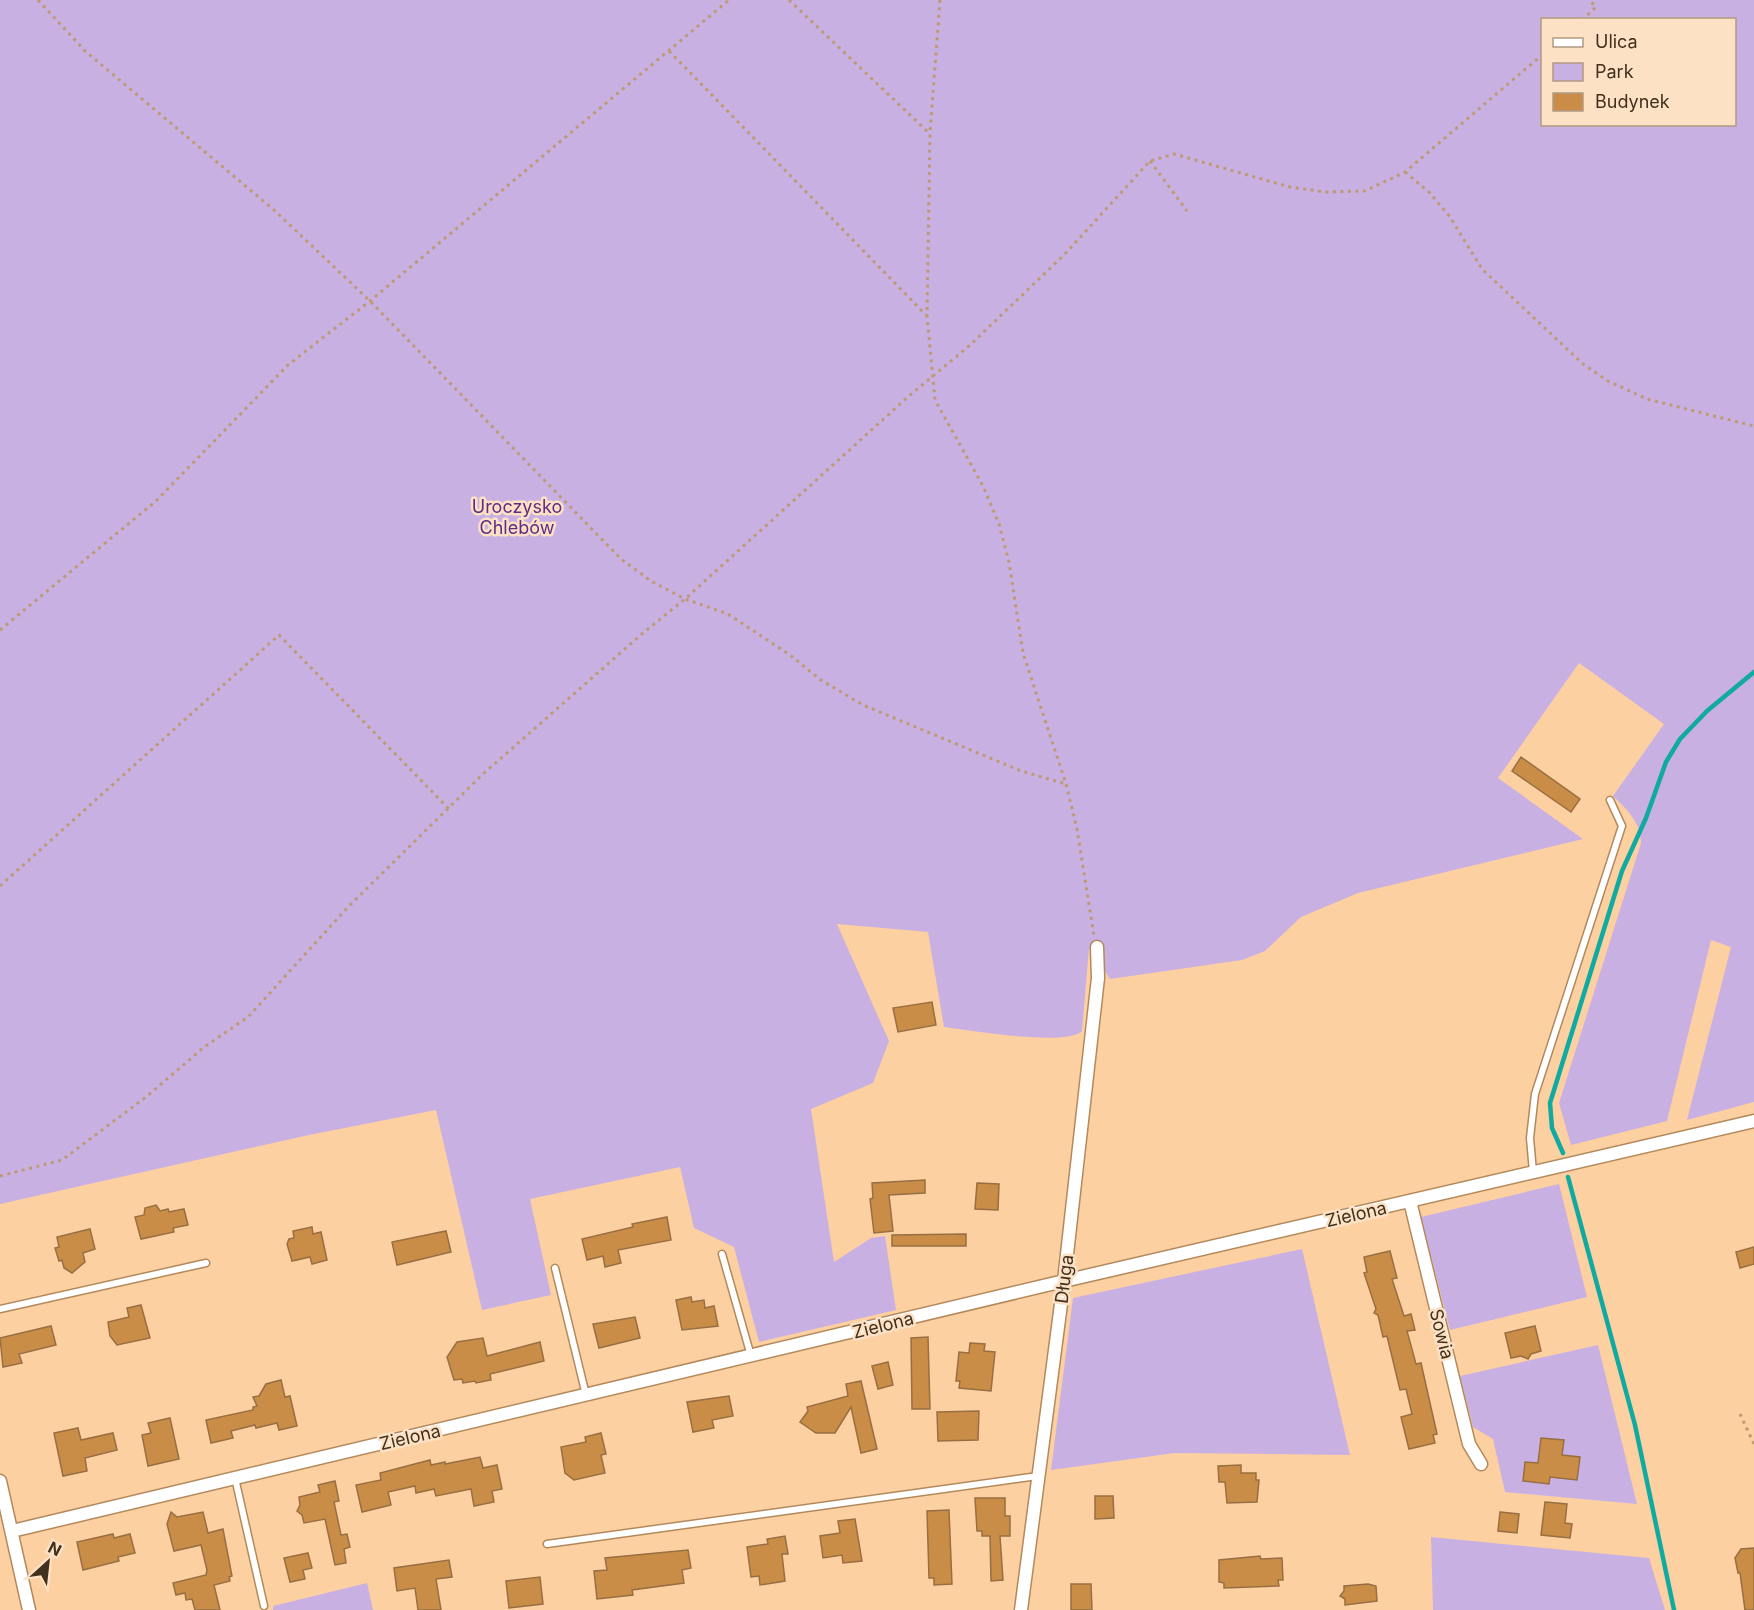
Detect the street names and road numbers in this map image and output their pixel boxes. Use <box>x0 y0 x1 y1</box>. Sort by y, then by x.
street label: Zielona <box>1323 1197 1389 1231</box>
street label: Długa <box>1051 1253 1077 1305</box>
street label: Zielona <box>850 1307 916 1343</box>
street label: Sowia <box>1426 1307 1458 1361</box>
street label: Zielona <box>377 1420 443 1454</box>

